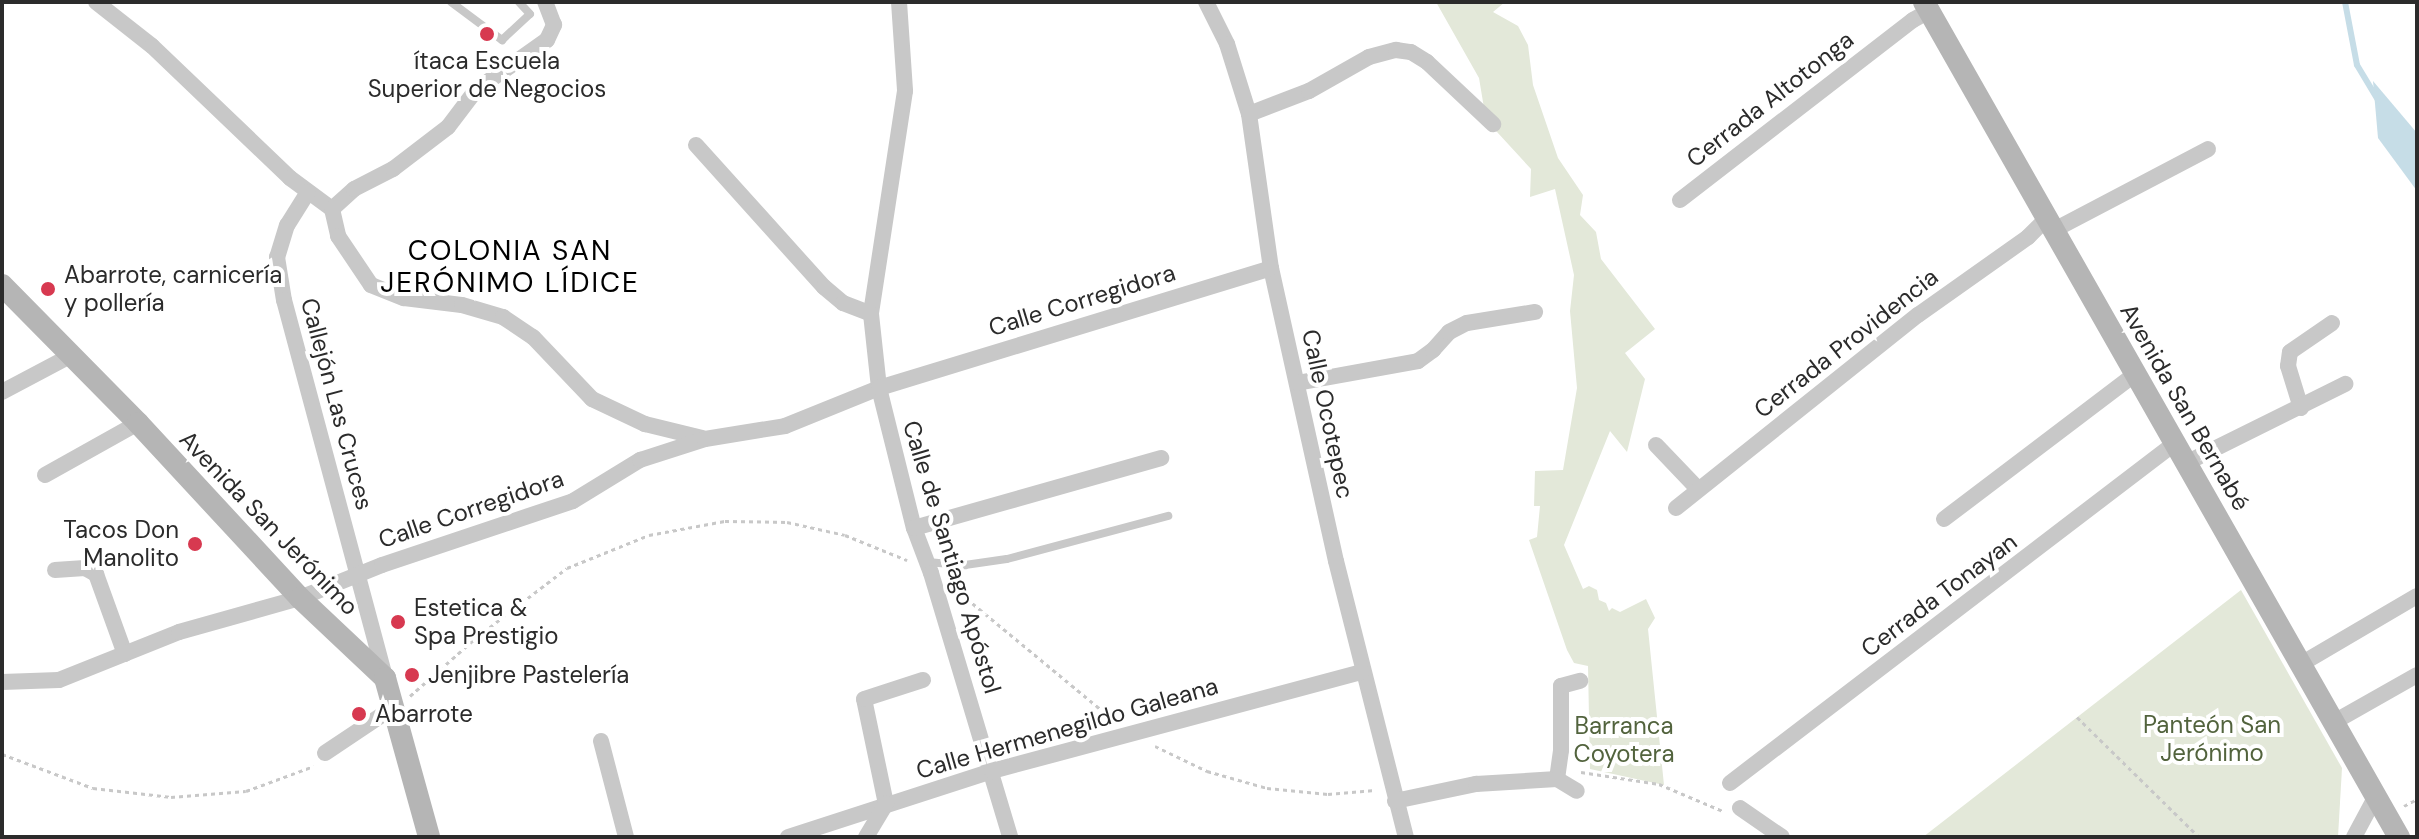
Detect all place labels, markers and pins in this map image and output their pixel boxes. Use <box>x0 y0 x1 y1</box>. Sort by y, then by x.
marker: ítaca Escuela Superior de Negocios <box>478 25 496 43</box>
place label: ítaca Escuela Superior de Negocios <box>368 47 606 103</box>
place label: Abarrote, carnicería y pollería <box>64 261 282 317</box>
marker: Abarrote, carnicería y pollería <box>39 280 57 298</box>
place label: Tacos Don Manolito <box>63 516 179 572</box>
marker: Tacos Don Manolito <box>186 535 204 553</box>
place label: Estetica & Spa Prestigio <box>414 594 558 650</box>
marker: Estetica & Spa Prestigio <box>389 613 407 631</box>
place label: Jenjibre Pastelería <box>428 661 629 689</box>
marker: Jenjibre Pastelería <box>403 666 421 684</box>
place label: Abarrote <box>375 700 473 728</box>
marker: Abarrote <box>350 705 368 723</box>

